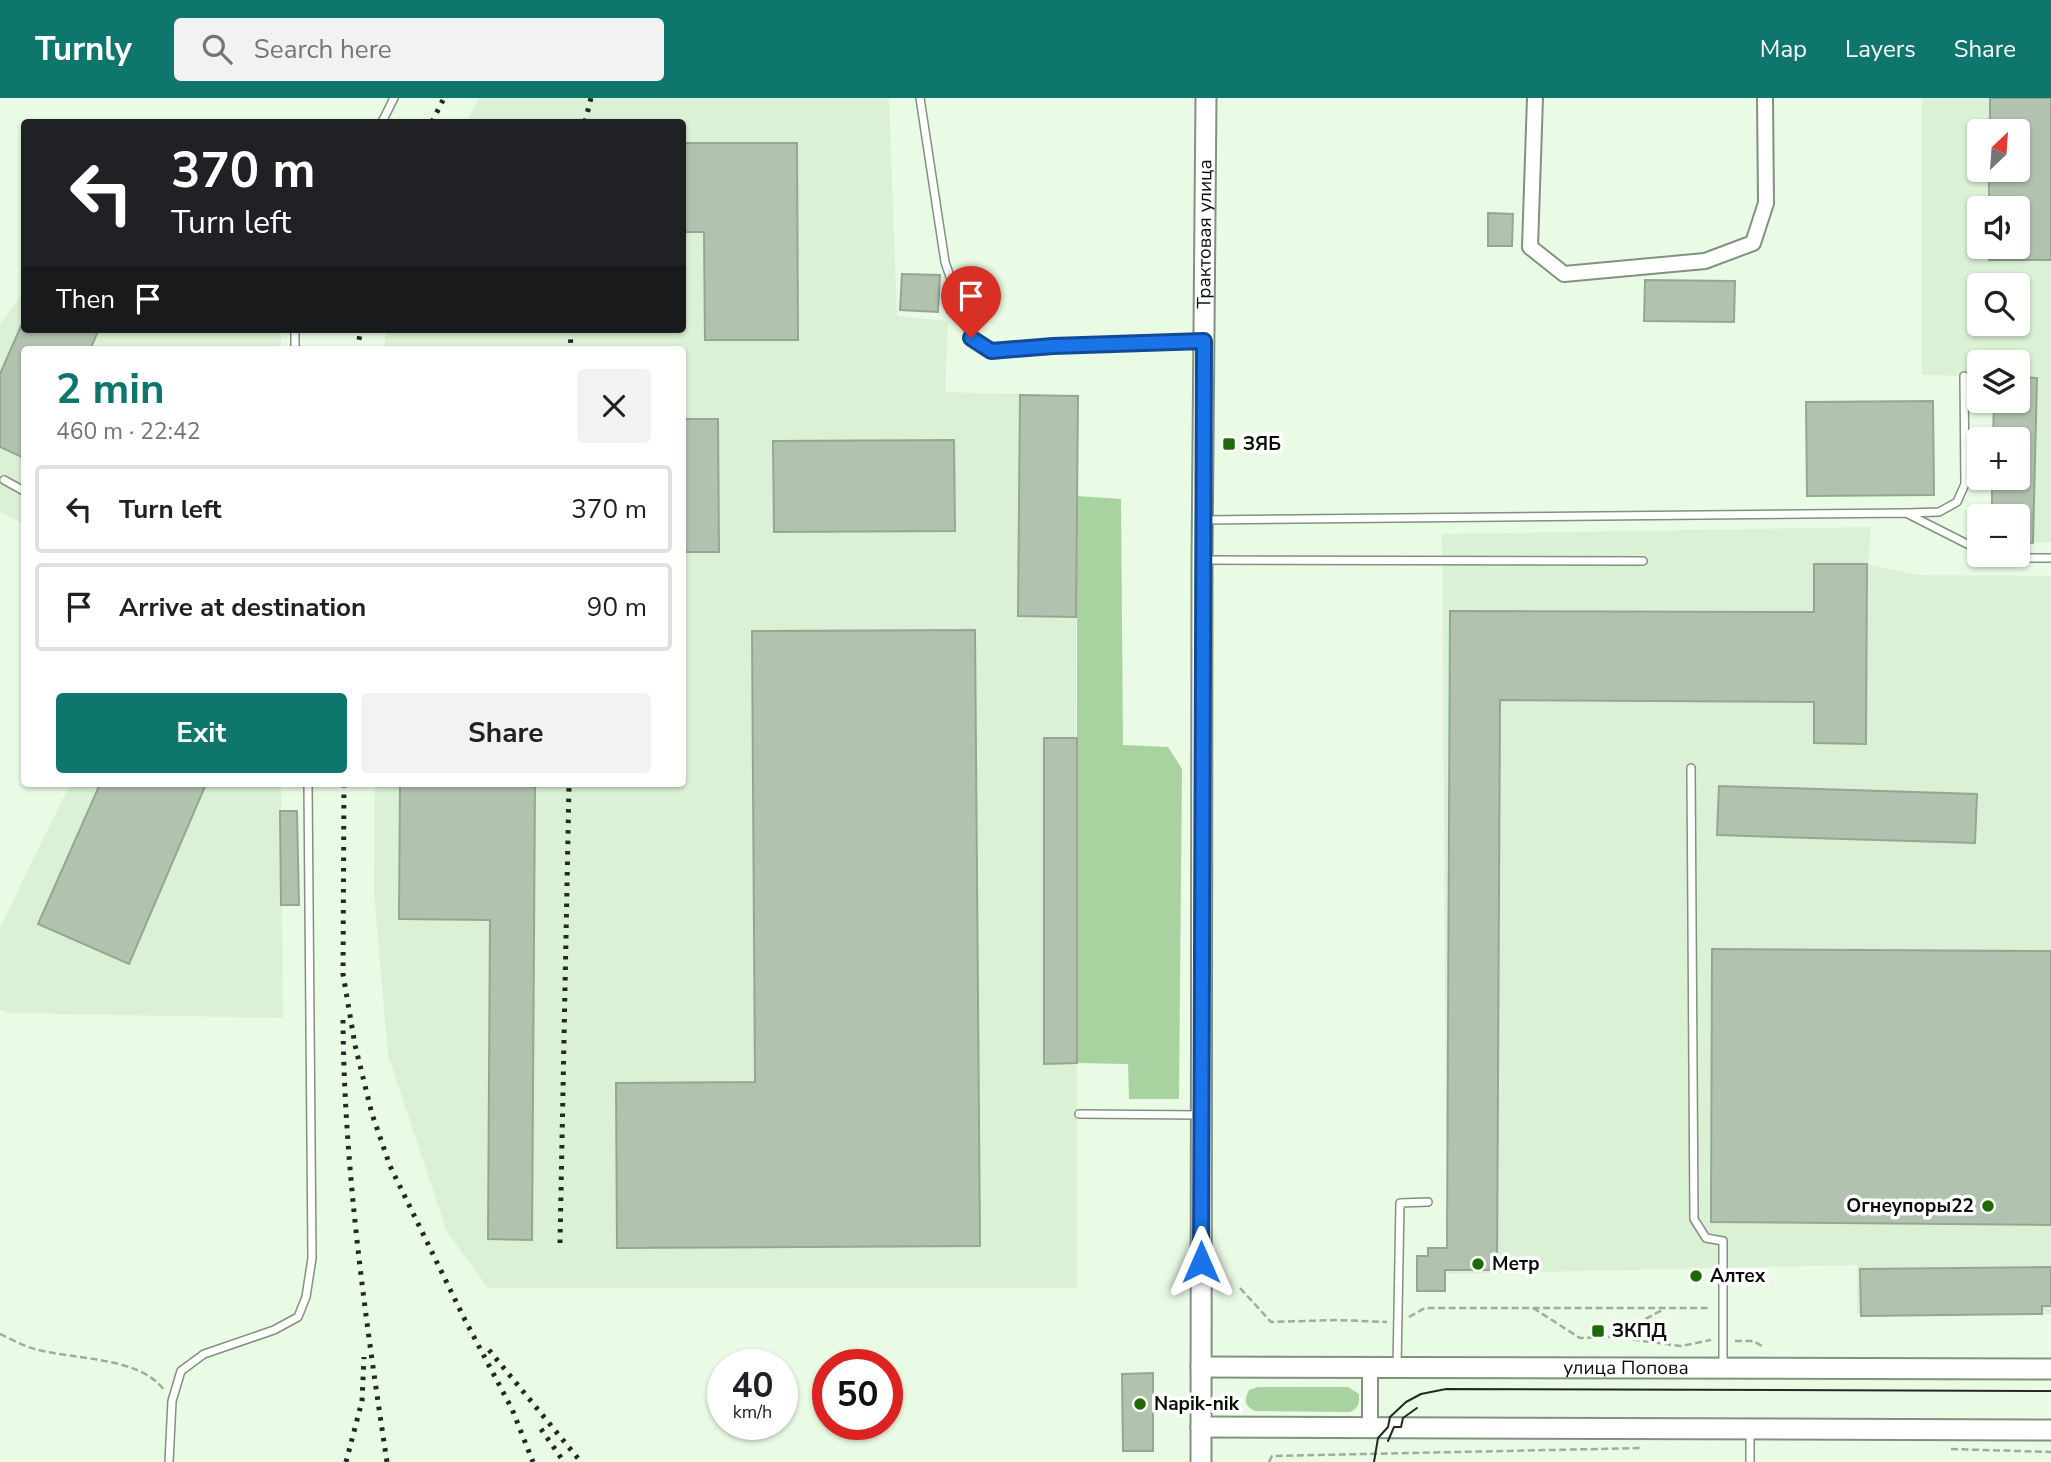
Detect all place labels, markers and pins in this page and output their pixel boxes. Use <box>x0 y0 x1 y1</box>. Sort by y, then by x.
pin <box>941 266 1001 338</box>
place label: ЗЯБ <box>1243 431 1281 457</box>
marker: ЗЯБ <box>1221 436 1237 452</box>
place label: Огнеупоры22 <box>1846 1193 1974 1219</box>
marker: Огнеупоры22 <box>1980 1198 1996 1214</box>
place label: Метр <box>1492 1251 1540 1277</box>
marker: Метр <box>1470 1256 1486 1272</box>
place label: Алтех <box>1710 1263 1766 1289</box>
marker: Алтех <box>1688 1268 1704 1284</box>
place label: ЗКПД <box>1612 1318 1667 1344</box>
marker: ЗКПД <box>1590 1323 1606 1339</box>
place label: Napik-nik <box>1154 1391 1240 1417</box>
marker: Napik-nik <box>1132 1396 1148 1412</box>

